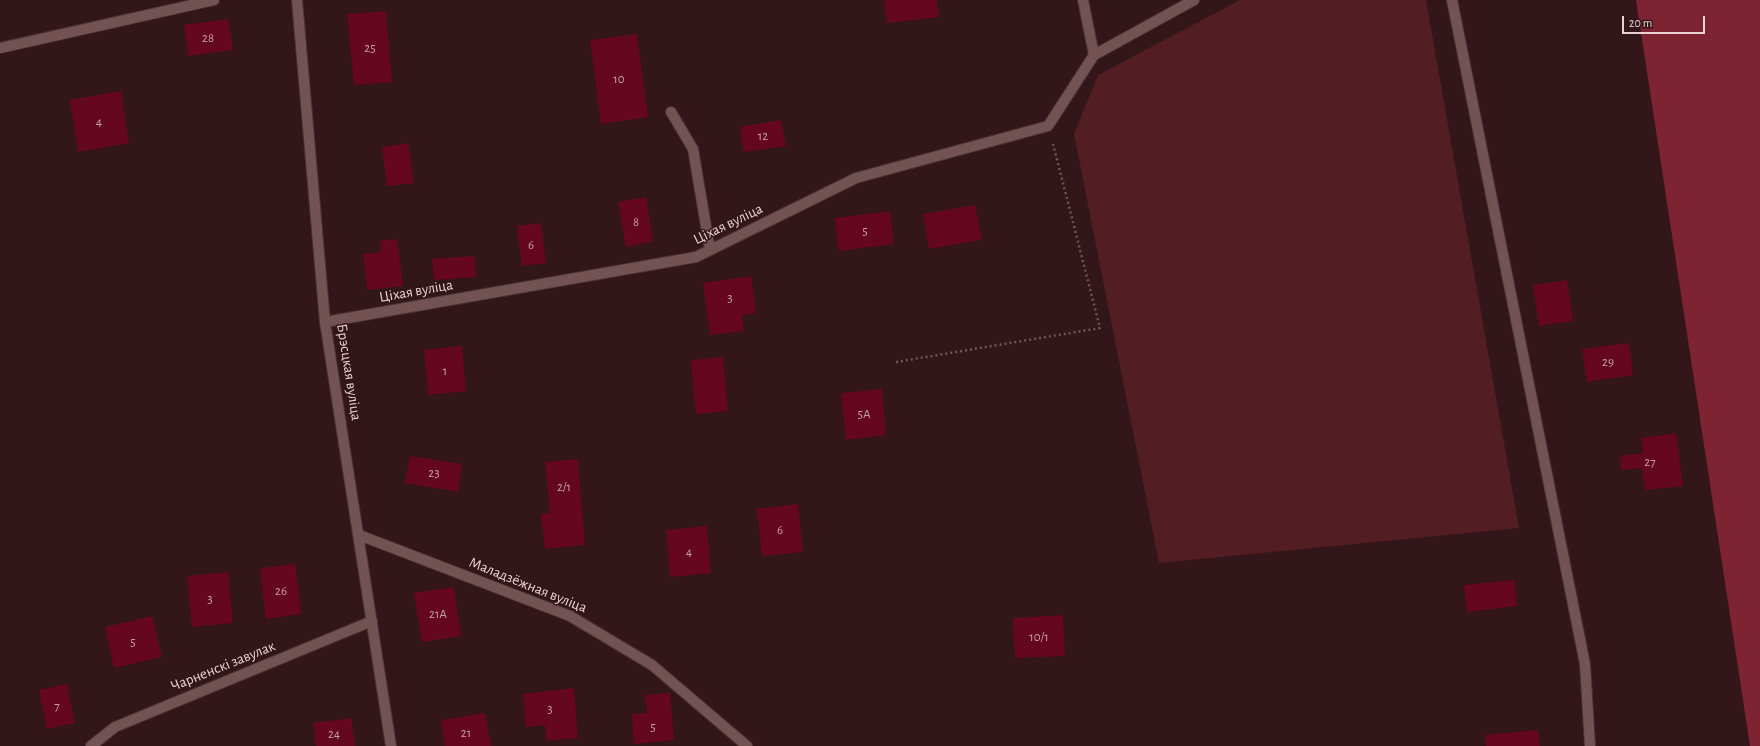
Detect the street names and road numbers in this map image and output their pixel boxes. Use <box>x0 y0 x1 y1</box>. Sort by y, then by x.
street label: Ціхая вуліца <box>690 200 766 248</box>
street label: Ціхая вуліца <box>378 276 454 306</box>
street label: Брэсцкая вуліца <box>332 322 366 422</box>
street label: Маладзёжная вуліца <box>466 553 590 617</box>
street label: Чарненскі завулак <box>168 637 278 695</box>

